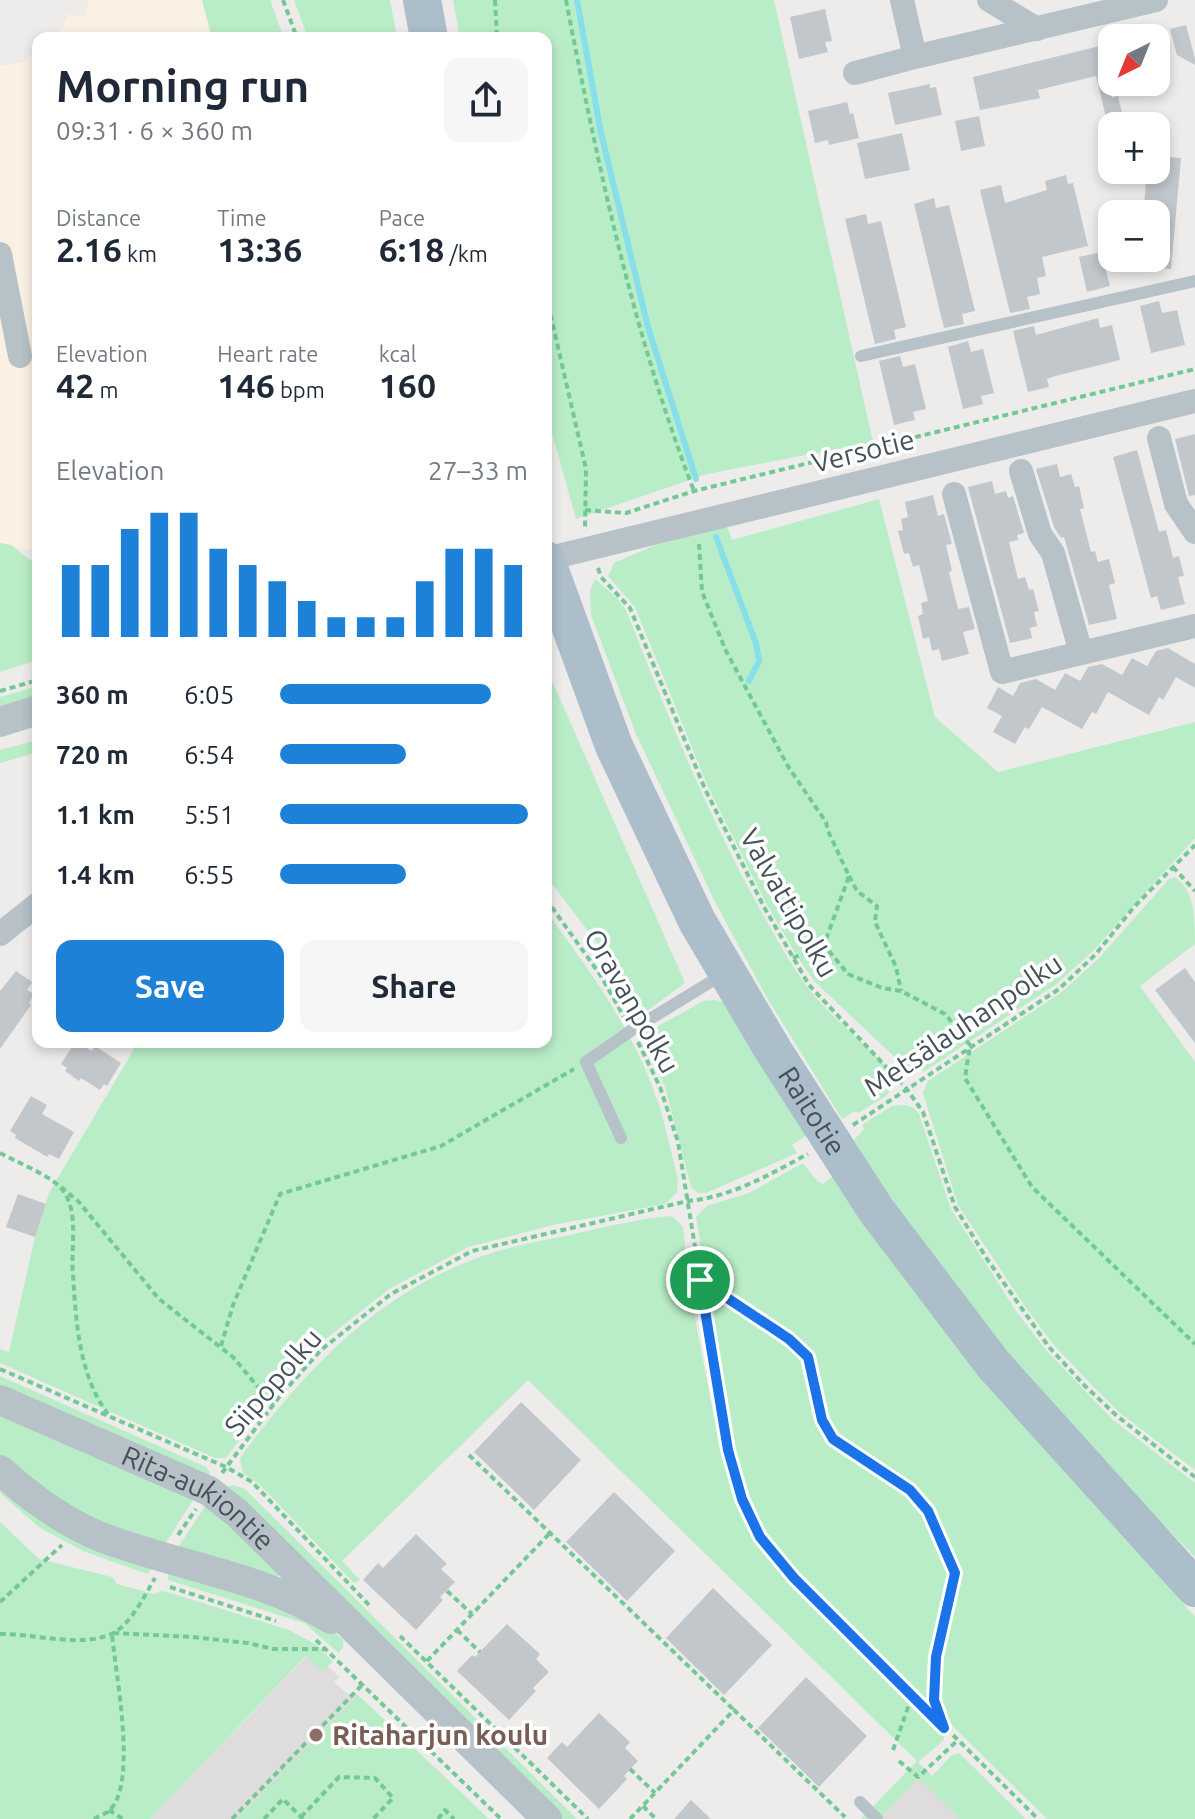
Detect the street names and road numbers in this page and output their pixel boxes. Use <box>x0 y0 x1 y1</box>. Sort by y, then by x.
street label: Versotie <box>808 423 917 478</box>
street label: Valvattipolku <box>734 823 844 982</box>
street label: Oravanpolku <box>579 923 686 1078</box>
street label: Metsälauhanpolku <box>858 947 1067 1102</box>
street label: Raitotie <box>773 1061 853 1161</box>
street label: Siipopolku <box>218 1322 327 1441</box>
street label: Rita-aukiontie <box>117 1439 281 1556</box>

